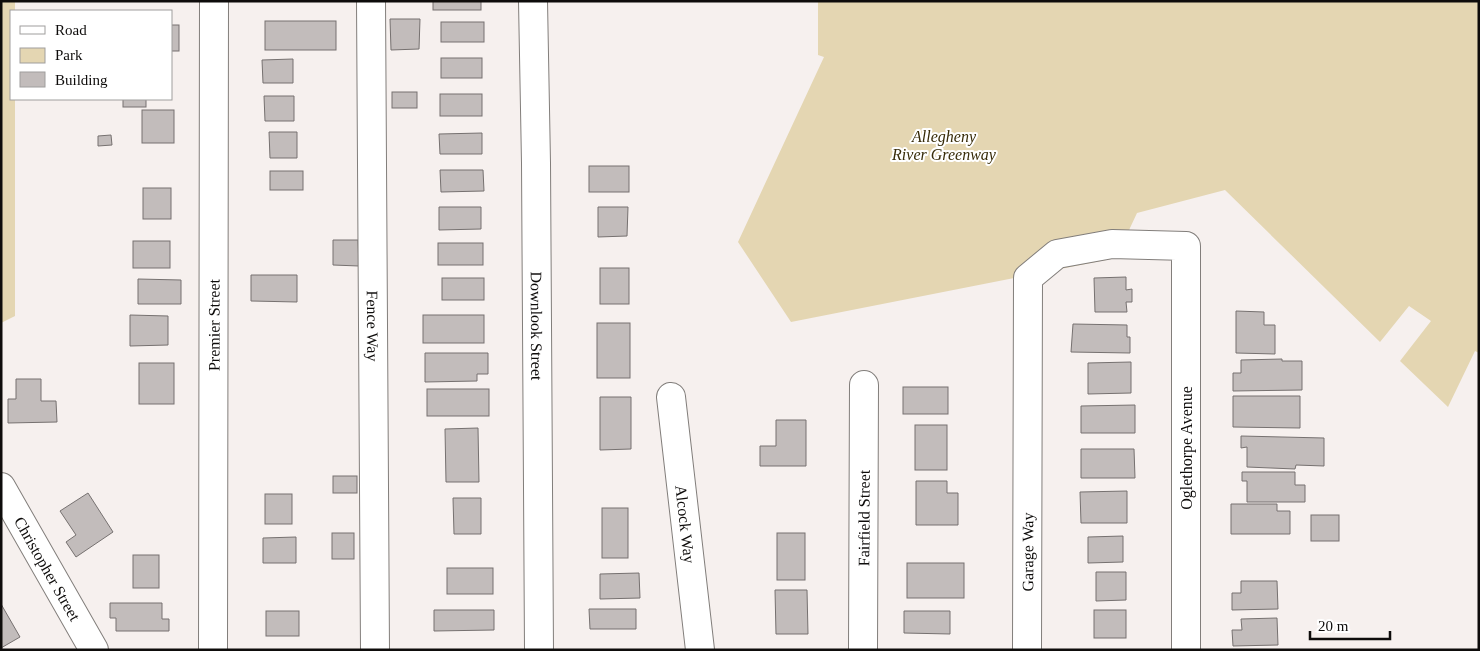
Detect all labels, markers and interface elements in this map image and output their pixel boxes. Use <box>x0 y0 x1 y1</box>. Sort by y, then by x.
legend <box>10 10 172 100</box>
text: Road <box>55 22 87 38</box>
text: Park <box>55 47 83 63</box>
text: Building <box>55 72 108 88</box>
park label: Allegheny River Greenway <box>891 128 997 164</box>
street label: Downlook Street <box>528 271 546 381</box>
street label: Premier Street <box>205 278 222 371</box>
street label: Fence Way <box>364 290 382 361</box>
street label: Oglethorpe Avenue <box>1178 386 1196 510</box>
street label: Fairfield Street <box>855 469 872 566</box>
street label: Alcock Way <box>673 484 699 564</box>
street label: Garage Way <box>1019 513 1037 591</box>
street label: Christopher Street <box>11 514 84 624</box>
scale bar <box>1310 608 1390 640</box>
text: 20 m <box>1318 618 1349 634</box>

